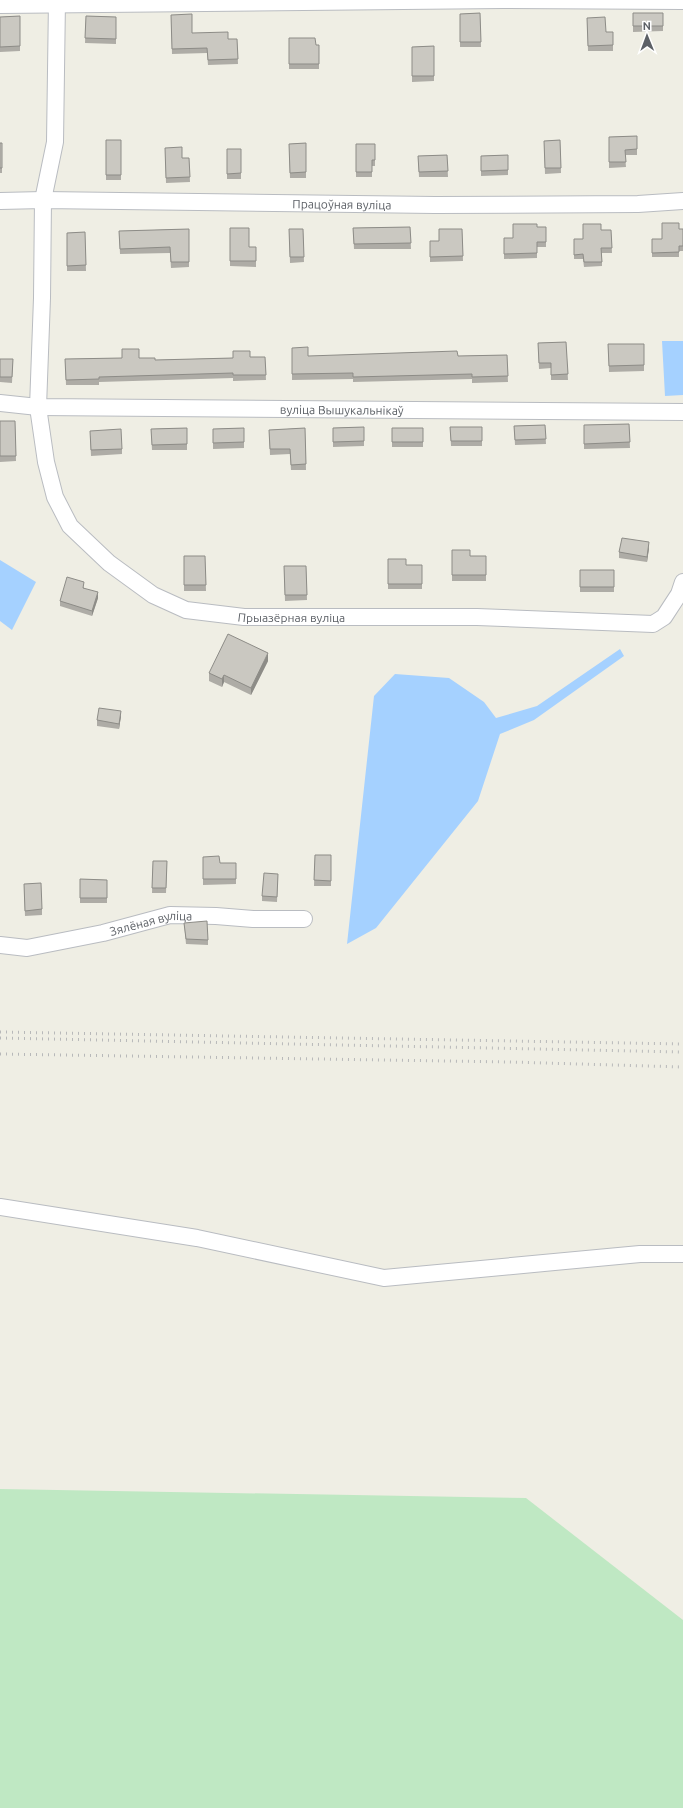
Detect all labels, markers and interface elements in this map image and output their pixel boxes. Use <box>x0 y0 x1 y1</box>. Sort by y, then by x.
north arrow <box>627 16 667 56</box>
text: N <box>643 20 651 32</box>
street label: Працоўная вуліца <box>292 197 392 211</box>
street label: вуліца Вышукальнікаў <box>280 402 404 416</box>
street label: Прыазёрная вуліца <box>237 610 345 624</box>
street label: Зялёная вуліца <box>108 908 192 937</box>

